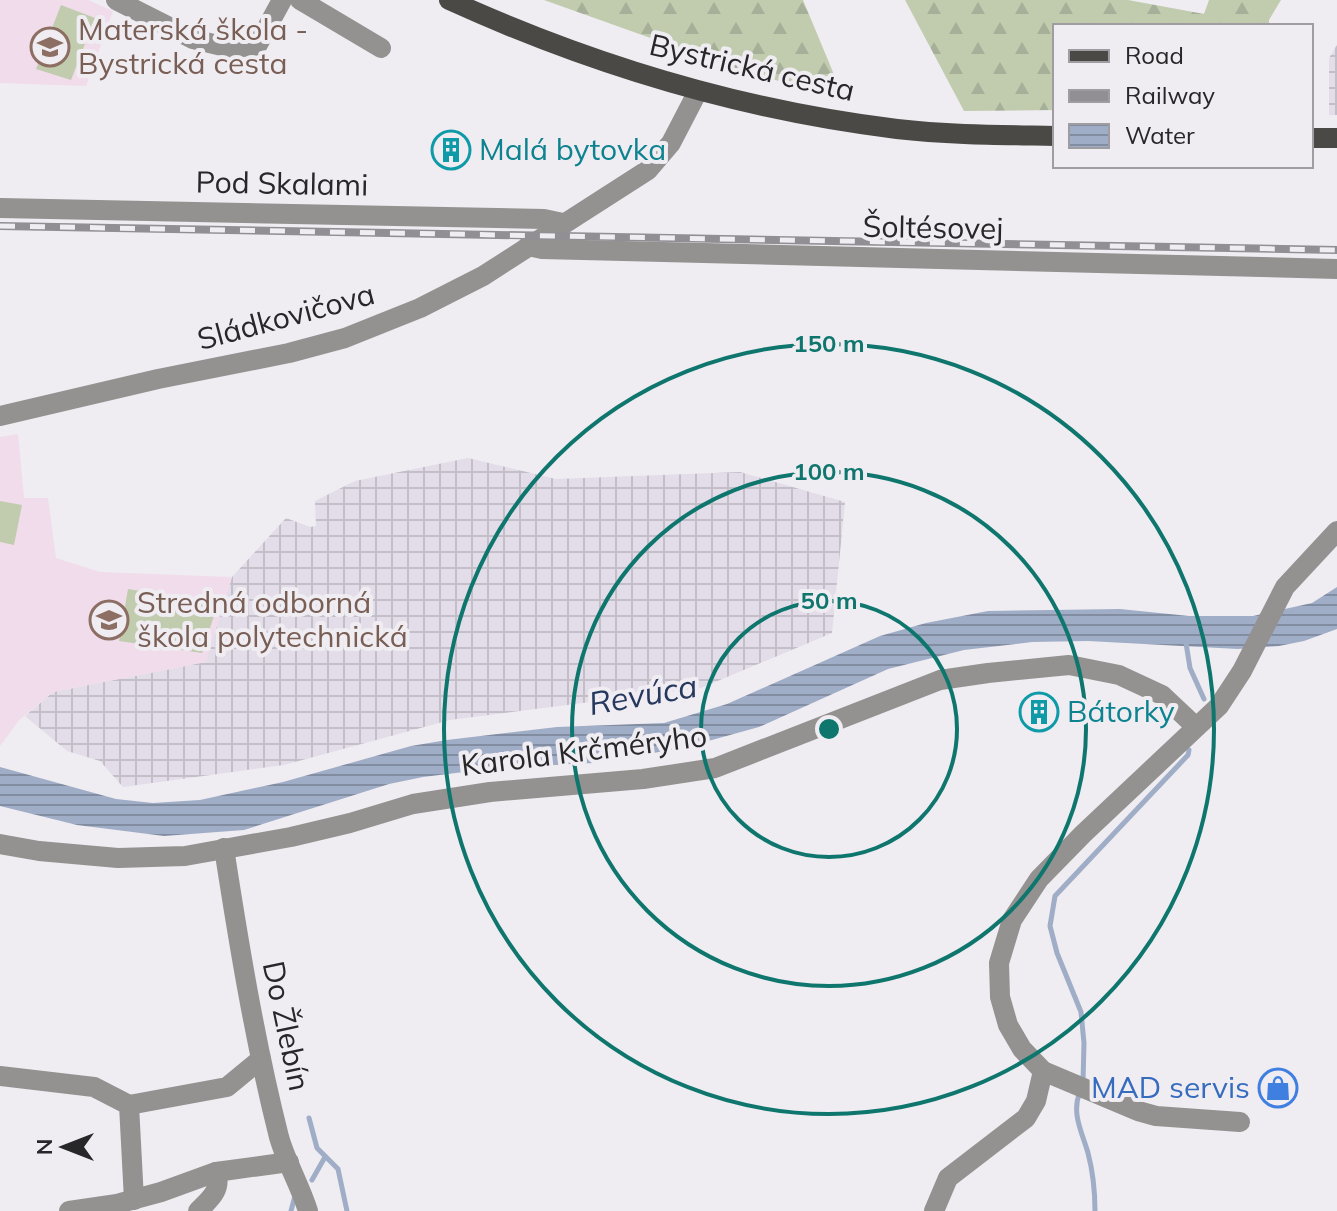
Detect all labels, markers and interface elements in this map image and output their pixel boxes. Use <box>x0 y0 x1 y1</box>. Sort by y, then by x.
place label: Materská škola - Bystrická cesta <box>78 10 308 82</box>
legend <box>1053 24 1313 168</box>
street label: Bystrická cesta <box>646 25 859 109</box>
school or university icon: Materská škola - Bystrická cesta <box>29 26 71 68</box>
text: Road <box>1125 40 1184 70</box>
text: Railway <box>1125 80 1215 110</box>
text: Water <box>1125 120 1195 150</box>
building icon: Malá bytovka <box>430 129 472 171</box>
place label: Malá bytovka <box>479 130 666 168</box>
street label: Pod Skalami <box>195 162 369 204</box>
street label: Šoltésovej <box>862 207 1004 247</box>
street label: Sládkovičova <box>193 274 379 358</box>
text: 150 m <box>793 328 865 358</box>
text: 100 m <box>793 456 865 486</box>
place label: Stredná odborná škola polytechnická <box>137 583 408 655</box>
text: 50 m <box>801 585 857 615</box>
school or university icon: Stredná odborná škola polytechnická <box>88 599 130 641</box>
water label: Revúca <box>586 665 700 723</box>
building icon: Bátorky <box>1018 691 1060 733</box>
place label: Bátorky <box>1067 692 1175 730</box>
centre of rings <box>815 715 843 743</box>
street label: Karola Krčméryho <box>459 716 709 784</box>
street label: Do Žlebín <box>255 958 319 1094</box>
shop icon: MAD servis <box>1257 1067 1299 1109</box>
place label: MAD servis <box>1091 1068 1250 1106</box>
north arrow <box>24 1107 104 1187</box>
text: N <box>30 1139 58 1155</box>

